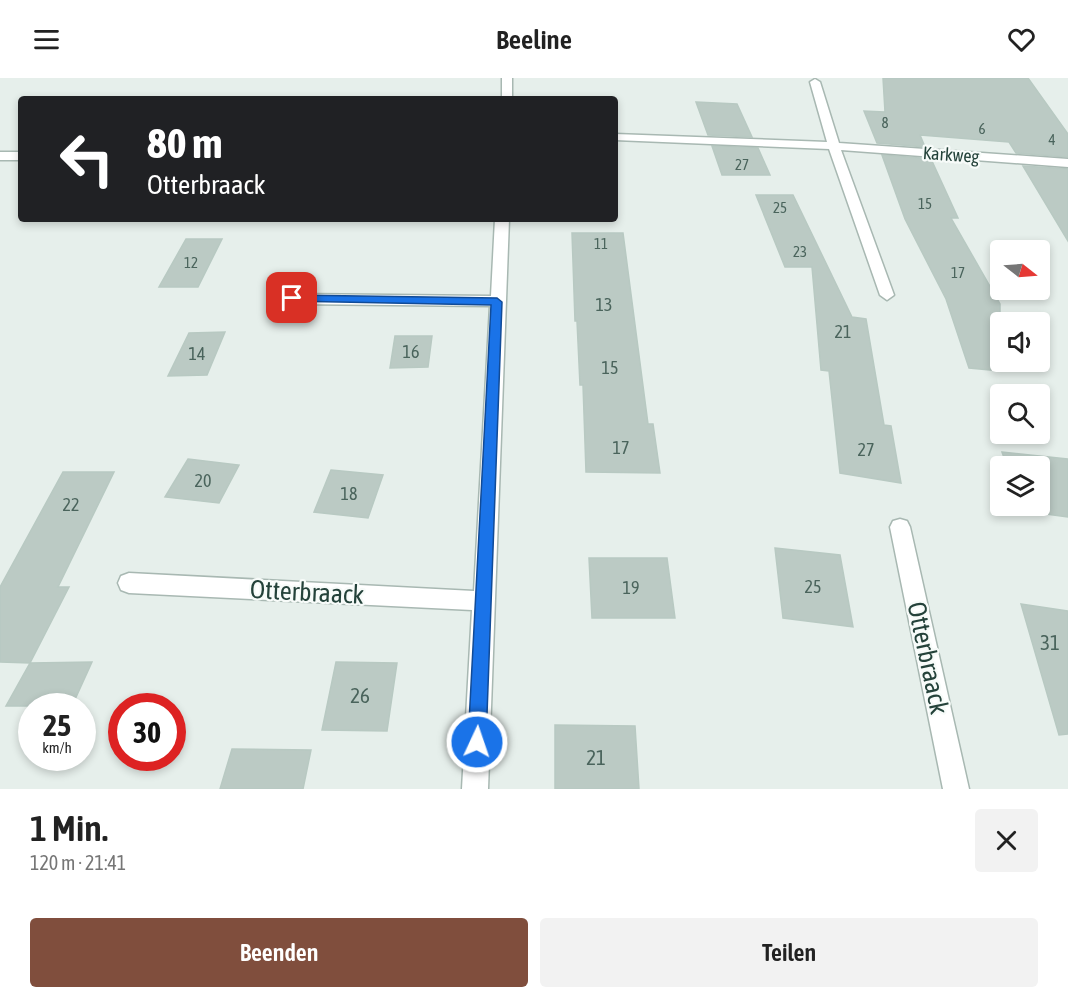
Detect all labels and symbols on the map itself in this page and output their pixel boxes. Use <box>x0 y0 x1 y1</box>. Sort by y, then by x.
house number: 8 <box>881 114 889 131</box>
house number: 6 <box>978 120 986 137</box>
house number: 4 <box>1048 131 1056 148</box>
street label: Karkweg <box>922 142 980 167</box>
house number: 27 <box>735 156 749 173</box>
house number: 15 <box>918 195 932 212</box>
house number: 25 <box>773 199 787 216</box>
house number: 11 <box>594 235 608 252</box>
north arrow <box>990 240 1050 300</box>
house number: 23 <box>793 243 807 260</box>
house number: 12 <box>184 254 198 271</box>
house number: 17 <box>951 264 965 281</box>
pin <box>266 272 317 323</box>
house number: 13 <box>596 294 612 315</box>
house number: 21 <box>835 321 851 342</box>
house number: 16 <box>403 341 419 362</box>
house number: 14 <box>189 343 205 364</box>
house number: 15 <box>602 357 618 378</box>
house number: 17 <box>613 437 629 458</box>
house number: 27 <box>858 439 874 460</box>
house number: 20 <box>195 470 211 491</box>
house number: 18 <box>341 483 357 504</box>
house number: 22 <box>63 494 79 515</box>
street label: Otterbraack <box>249 574 365 610</box>
house number: 25 <box>805 576 821 597</box>
house number: 19 <box>623 577 639 598</box>
street label: Otterbraack <box>901 599 955 717</box>
house number: 31 <box>1040 630 1060 654</box>
house number: 26 <box>350 683 370 707</box>
speed limit sign: 30 <box>108 693 186 771</box>
position arrow <box>445 710 509 774</box>
house number: 21 <box>586 745 606 769</box>

